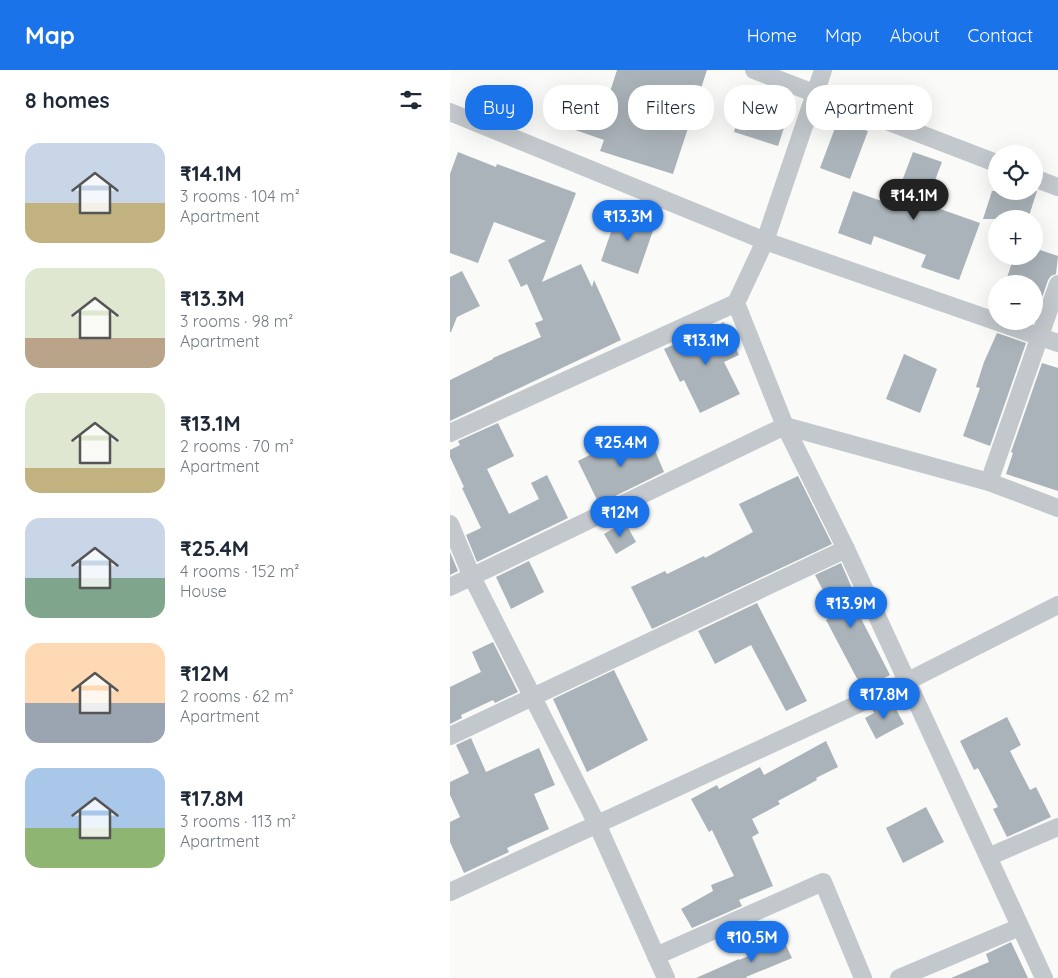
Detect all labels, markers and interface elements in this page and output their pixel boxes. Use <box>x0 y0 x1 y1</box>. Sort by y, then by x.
text: Map <box>25 20 75 50</box>
text: Home <box>747 24 797 47</box>
text: Map <box>825 24 862 47</box>
text: About <box>890 24 940 47</box>
text: Contact <box>968 24 1033 47</box>
chip: Buy <box>465 85 533 130</box>
chip: Rent <box>543 85 618 130</box>
chip: Filters <box>628 85 714 130</box>
chip: New <box>724 85 796 130</box>
chip: Apartment <box>806 85 932 130</box>
icon: filters <box>397 86 425 114</box>
text: 8 homes <box>25 87 110 113</box>
map controls <box>988 145 1043 330</box>
button: locate <box>988 145 1043 200</box>
text: ₹14.1M <box>180 160 242 186</box>
icon: home <box>65 163 125 223</box>
pin: ₹14.1M <box>873 178 955 221</box>
text: ₹14.1M <box>891 185 938 205</box>
text: 3 rooms · 104 m² <box>180 186 300 206</box>
pin: ₹13.3M <box>587 200 669 242</box>
text: Apartment <box>180 206 260 226</box>
text: ₹13.3M <box>603 206 653 226</box>
button: + <box>988 210 1043 265</box>
button: − <box>988 275 1043 330</box>
text: ₹13.3M <box>180 285 245 311</box>
icon: home <box>65 288 125 348</box>
text: 3 rooms · 98 m² <box>180 311 293 331</box>
pin: ₹13.1M <box>665 324 747 366</box>
text: ₹13.1M <box>683 330 729 350</box>
text: Apartment <box>180 331 260 351</box>
text: ₹13.1M <box>180 410 241 436</box>
icon: home <box>65 413 125 473</box>
pin: ₹25.4M <box>580 426 662 468</box>
text: ₹25.4M <box>595 432 647 452</box>
text: 2 rooms · 70 m² <box>180 436 294 456</box>
text: Apartment <box>180 456 260 476</box>
pin: ₹12M <box>590 496 650 538</box>
text: ₹12M <box>601 502 639 522</box>
text: ₹25.4M <box>180 535 249 561</box>
icon: home <box>65 538 125 598</box>
text: 4 rooms · 152 m² <box>180 561 299 581</box>
text: House <box>180 581 227 601</box>
pin: ₹13.9M <box>810 586 892 629</box>
text: ₹13.9M <box>826 593 876 613</box>
text: ₹12M <box>180 660 229 686</box>
icon: home <box>65 663 125 723</box>
pin: ₹17.8M <box>843 678 925 720</box>
text: ₹17.8M <box>860 684 908 704</box>
text: 2 rooms · 62 m² <box>180 686 294 706</box>
text: Apartment <box>180 706 260 726</box>
text: ₹17.8M <box>180 785 244 811</box>
icon: home <box>65 788 125 848</box>
text: 3 rooms · 113 m² <box>180 811 296 831</box>
text: Apartment <box>180 831 260 851</box>
pin: ₹10.5M <box>711 920 793 963</box>
text: ₹10.5M <box>726 927 778 947</box>

